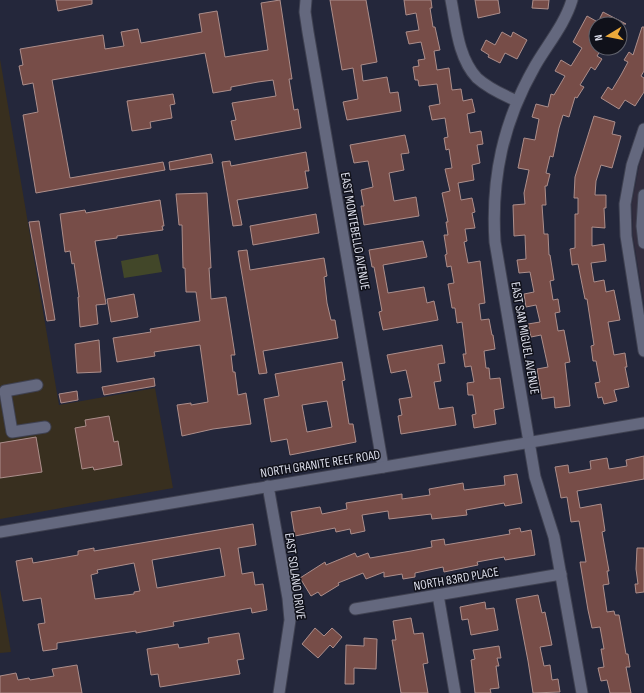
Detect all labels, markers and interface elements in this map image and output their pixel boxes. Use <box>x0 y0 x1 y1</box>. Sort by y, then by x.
north arrow <box>588 16 628 56</box>
text: N <box>592 34 606 42</box>
street label: EAST MONTEBELLO AVENUE <box>337 171 373 291</box>
street label: EAST SAN MIGUEL AVENUE <box>507 281 543 396</box>
street label: NORTH GRANITE REEF ROAD <box>259 447 381 481</box>
street label: EAST SOLANO DRIVE <box>281 532 309 621</box>
street label: NORTH 83RD PLACE <box>412 564 500 594</box>

